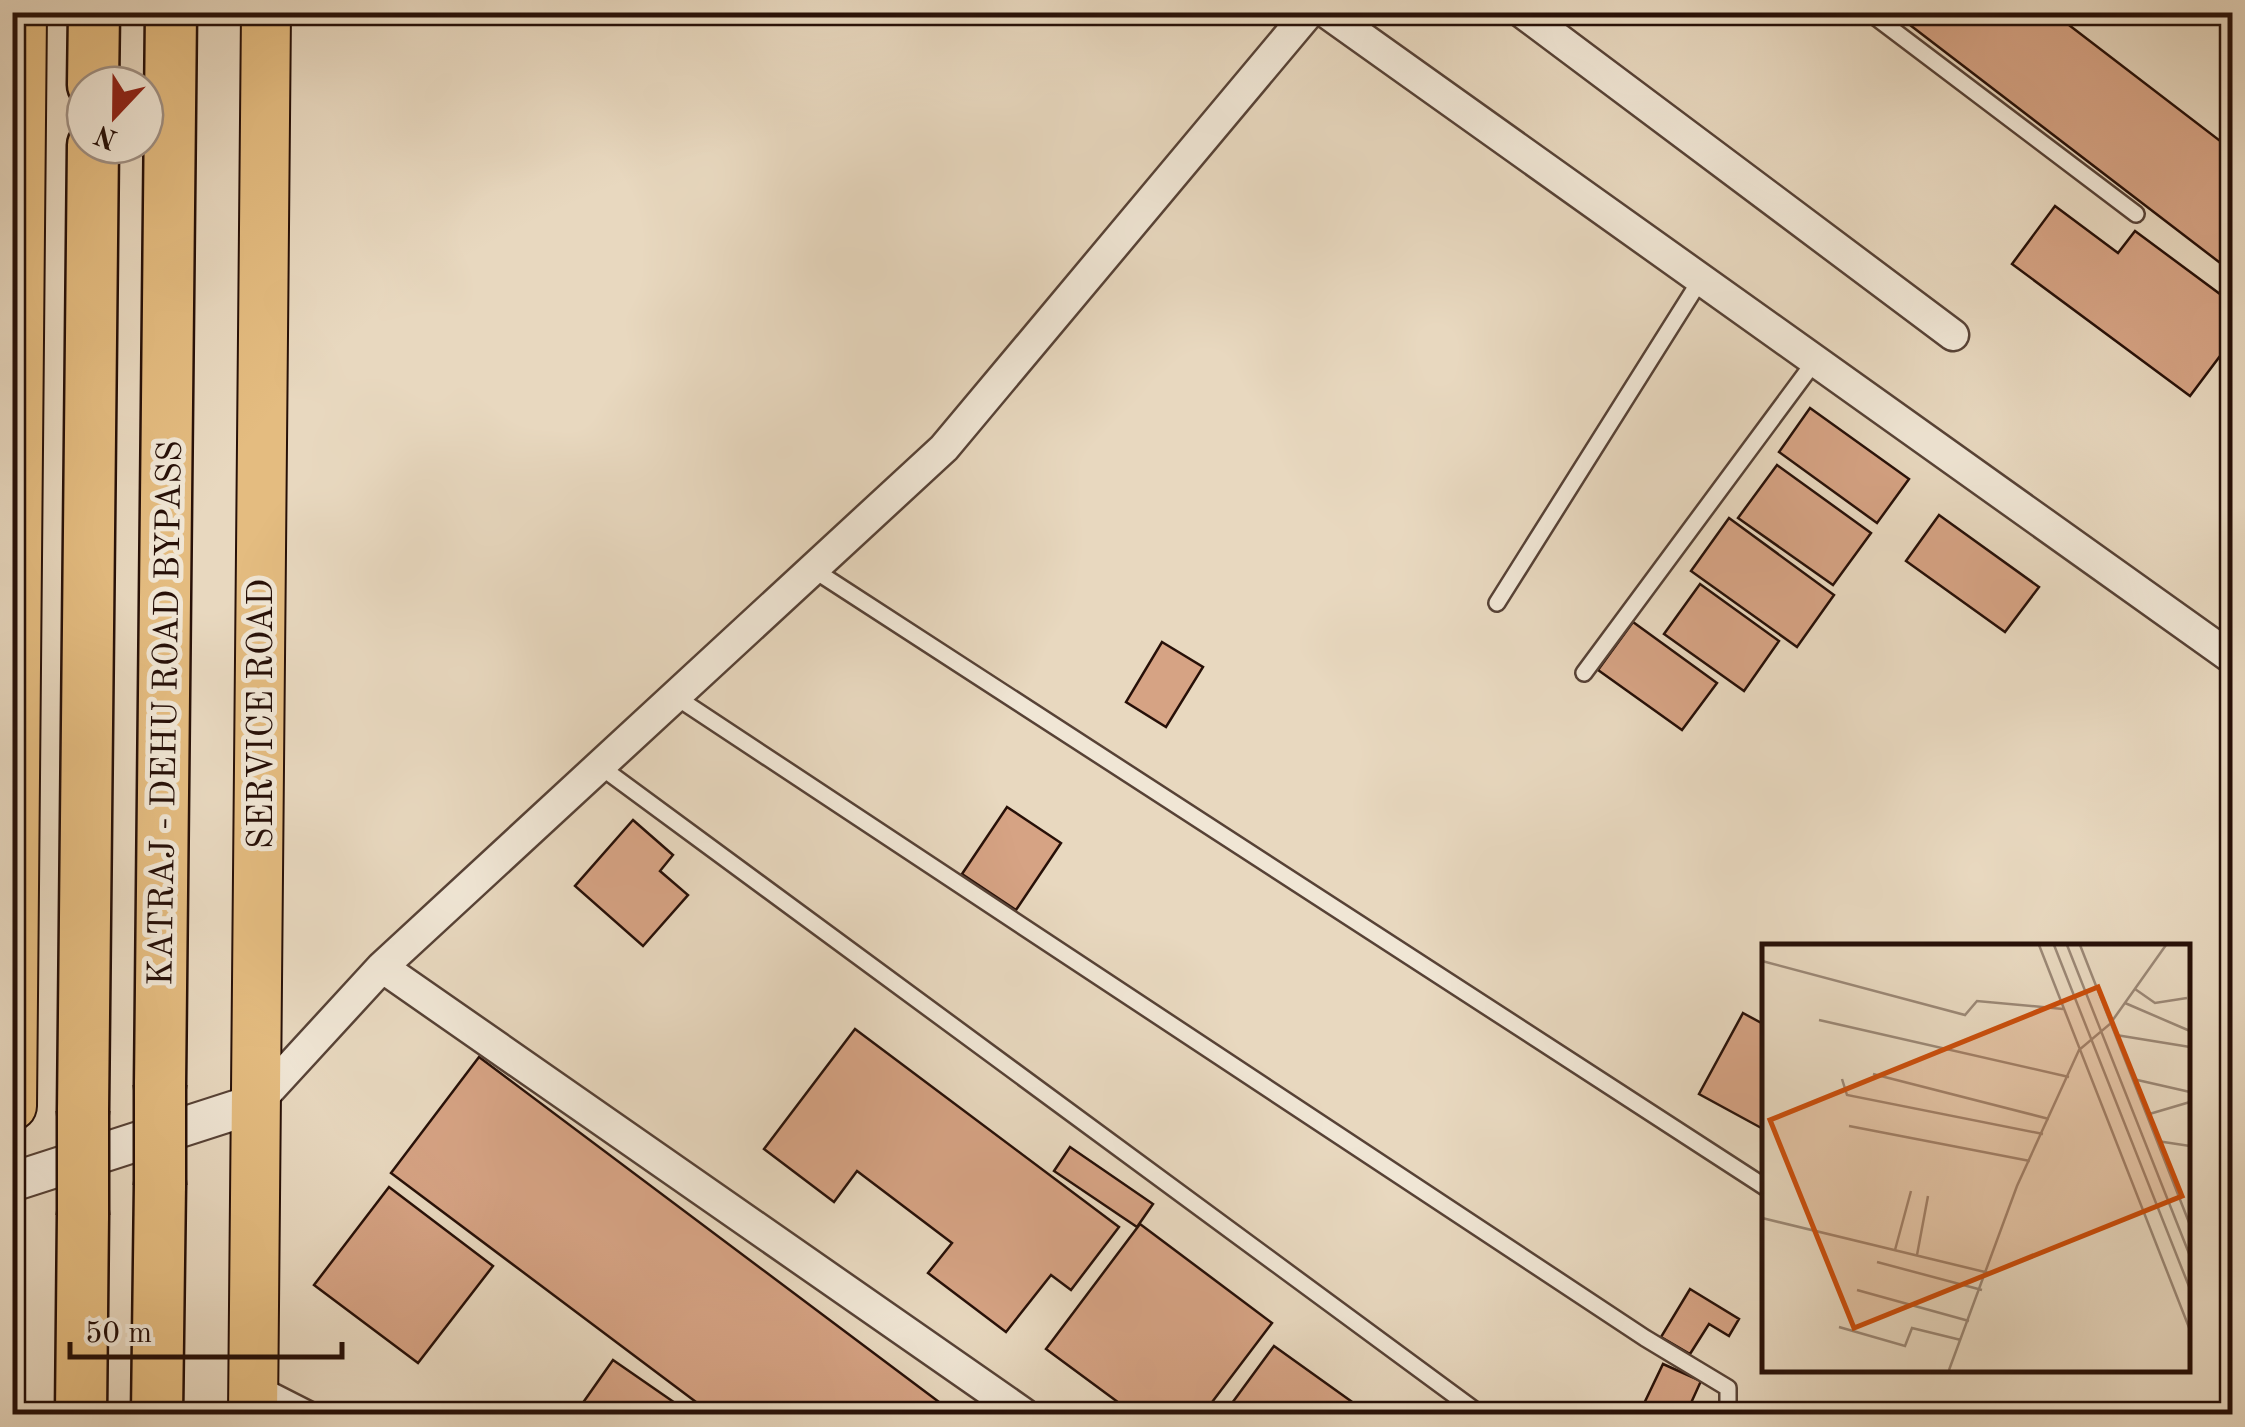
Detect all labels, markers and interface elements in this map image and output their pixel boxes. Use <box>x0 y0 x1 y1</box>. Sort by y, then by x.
north arrow <box>65 65 165 165</box>
text: N <box>91 118 122 152</box>
street label: KATRAJ - DEHU ROAD BYPASS <box>144 440 189 986</box>
street label: SERVICE ROAD <box>245 579 280 849</box>
inset map <box>1762 944 2190 1372</box>
scale bar <box>70 1297 342 1359</box>
text: 50 m <box>85 1319 152 1349</box>

